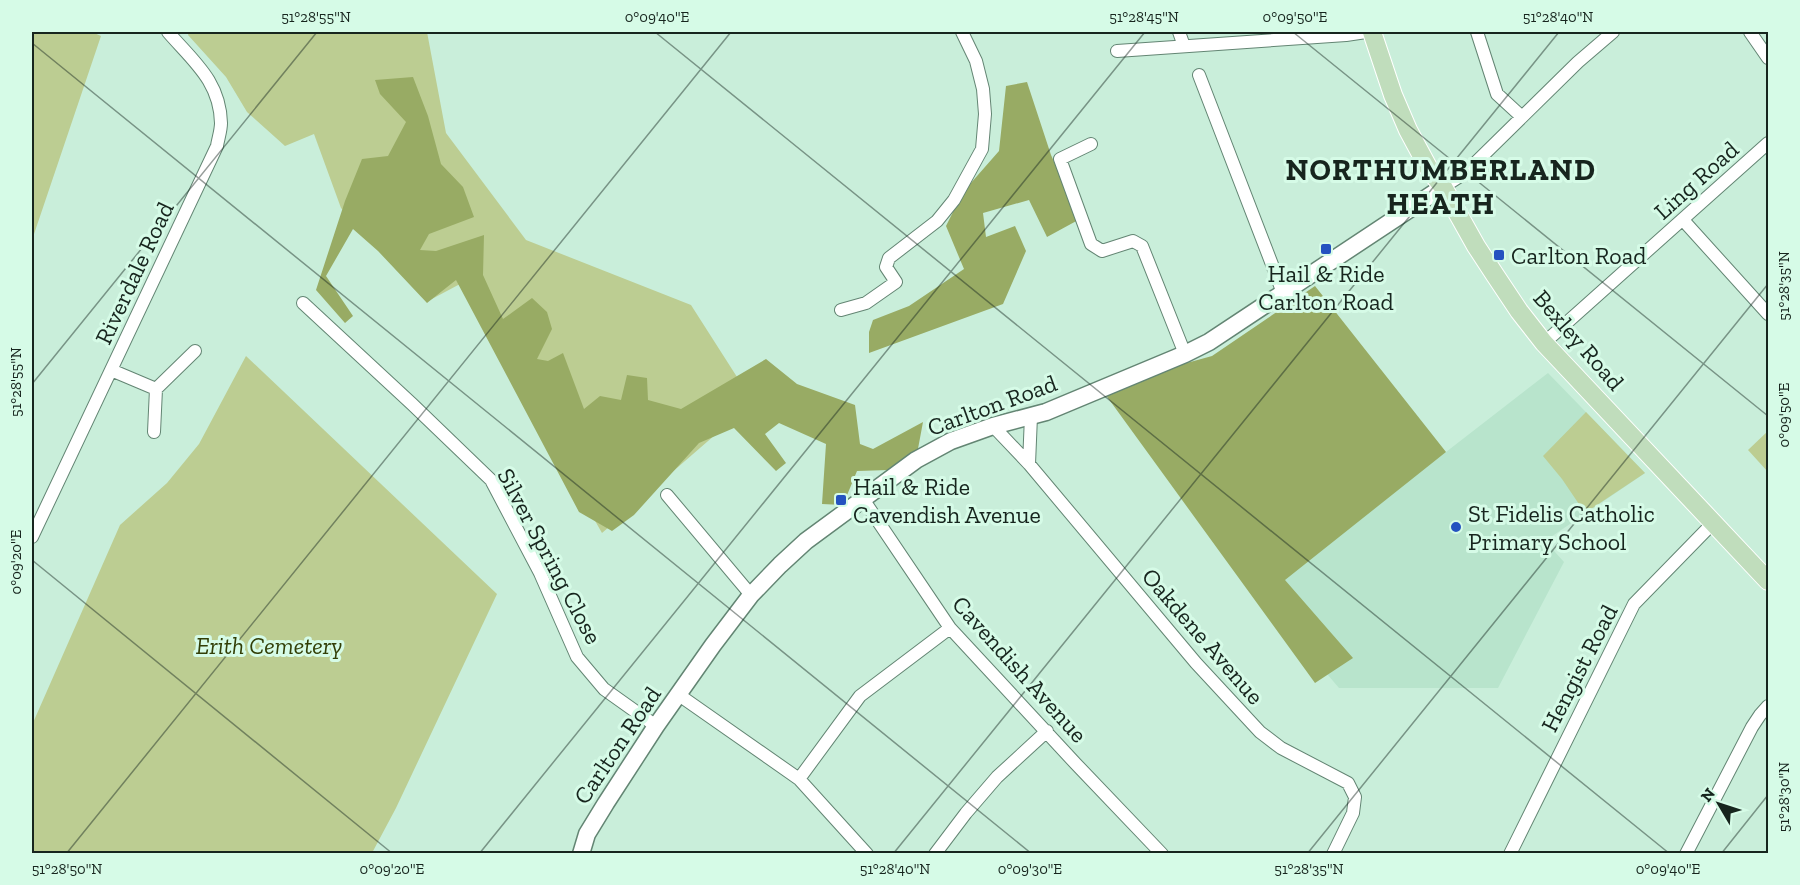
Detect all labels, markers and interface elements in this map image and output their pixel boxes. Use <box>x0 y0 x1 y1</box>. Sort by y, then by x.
text: 51°28'55"N <box>281 8 351 26</box>
text: 0°09'40"E <box>625 8 689 26</box>
text: 51°28'45"N <box>1109 8 1179 26</box>
text: 0°09'50"E <box>1263 8 1328 26</box>
text: 51°28'40"N <box>1523 8 1593 26</box>
street label: Ling Road <box>1648 135 1744 225</box>
district label: NORTHUMBERLAND HEATH <box>1285 152 1597 222</box>
street label: Riverdale Road <box>88 197 180 349</box>
place label: Carlton Road <box>1511 241 1646 270</box>
marker: Hail & Ride Carlton Road <box>1319 242 1333 256</box>
marker: Carlton Road <box>1492 248 1506 262</box>
text: 51°28'35"N <box>1775 251 1793 321</box>
place label: Hail & Ride Carlton Road <box>1258 259 1394 316</box>
street label: Bexley Road <box>1527 284 1631 396</box>
text: 51°28'55"N <box>7 347 25 417</box>
street label: Carlton Road <box>923 368 1061 442</box>
text: 0°09'50"E <box>1775 382 1793 447</box>
street label: Silver Spring Close <box>491 463 609 649</box>
place label: Hail & Ride Cavendish Avenue <box>853 472 1041 529</box>
marker: Hail & Ride Cavendish Avenue <box>834 493 848 507</box>
place label: St Fidelis Catholic Primary School <box>1468 499 1655 556</box>
marker: St Fidelis Catholic Primary School <box>1449 520 1463 534</box>
text: 0°09'20"E <box>7 529 25 594</box>
street label: Oakdene Avenue <box>1136 562 1270 710</box>
street label: Cavendish Avenue <box>946 590 1094 748</box>
street label: Hengist Road <box>1535 600 1623 736</box>
park label: Erith Cemetery <box>196 631 342 660</box>
street label: Carlton Road <box>567 681 667 809</box>
text: 51°28'30"N <box>1775 762 1793 832</box>
north arrow <box>1689 774 1749 834</box>
text: N <box>1697 784 1719 806</box>
text: 51°28'50"N <box>32 860 102 878</box>
text: 0°09'20"E <box>360 860 425 878</box>
text: 51°28'40"N <box>860 860 930 878</box>
text: 0°09'30"E <box>998 860 1062 878</box>
text: 51°28'35"N <box>1274 860 1344 878</box>
text: 0°09'40"E <box>1636 860 1700 878</box>

